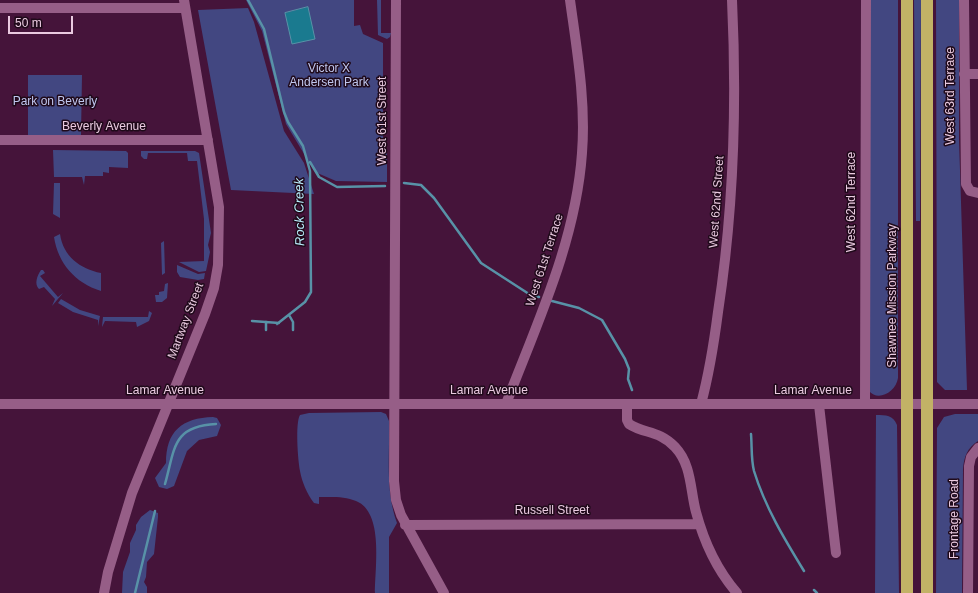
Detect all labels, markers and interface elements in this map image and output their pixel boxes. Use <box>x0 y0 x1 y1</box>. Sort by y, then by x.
scale bar <box>10 8 75 34</box>
text: 50 m <box>15 16 42 30</box>
street label: West 63rd Terrace <box>944 47 958 145</box>
park label: Victor X Andersen Park <box>289 62 369 90</box>
street label: West 61st Street <box>376 77 390 165</box>
park label: Park on Beverly <box>13 95 97 109</box>
street label: Beverly Avenue <box>62 120 146 134</box>
street label: West 62nd Terrace <box>845 152 859 252</box>
street label: West 62nd Street <box>707 155 727 249</box>
water label: Rock Creek <box>292 178 308 246</box>
street label: West 61st Terrace <box>523 212 567 308</box>
street label: Shawnee Mission Parkway <box>886 224 900 368</box>
street label: Martway Street <box>165 281 207 361</box>
street label: Lamar Avenue <box>126 384 204 398</box>
street label: Lamar Avenue <box>450 384 528 398</box>
street label: Lamar Avenue <box>774 384 852 398</box>
street label: Frontage Road <box>948 479 962 559</box>
street label: Russell Street <box>515 504 589 518</box>

